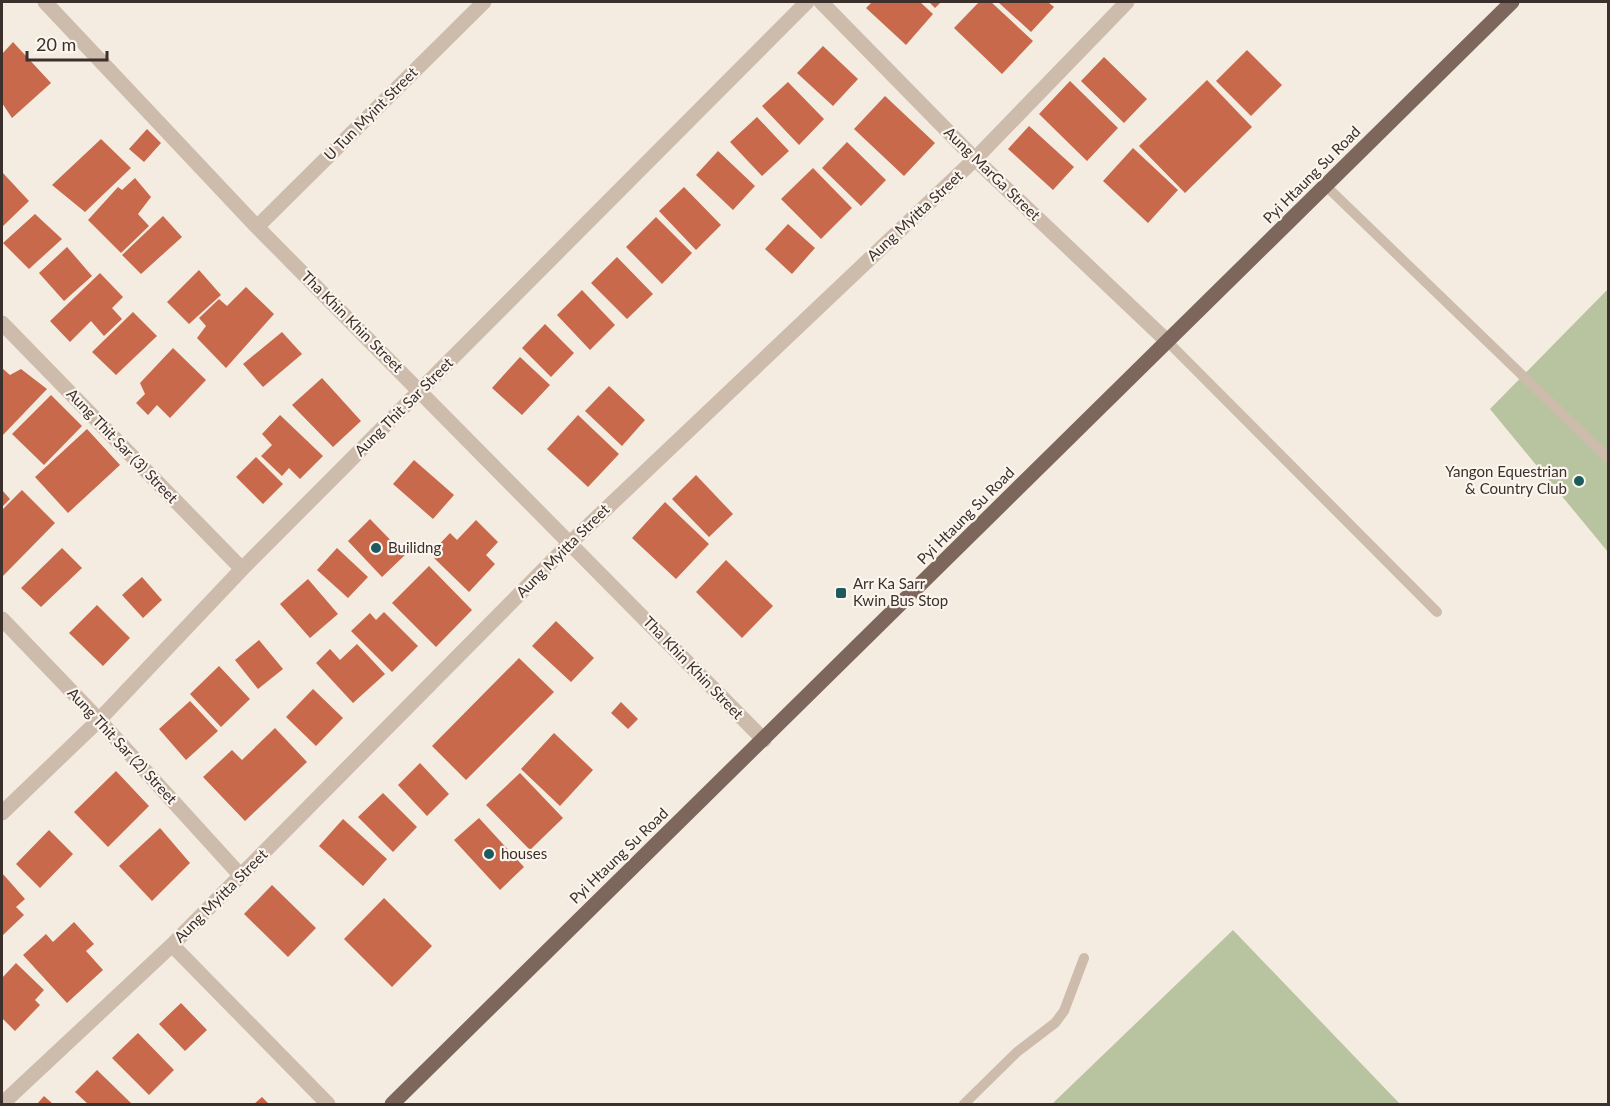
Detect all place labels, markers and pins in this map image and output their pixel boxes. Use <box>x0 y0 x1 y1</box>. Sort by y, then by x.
place label: Yangon Equestrian & Country Club <box>1445 462 1567 497</box>
marker: Yangon Equestrian & Country Club <box>1572 474 1586 488</box>
place label: Builidng <box>388 538 441 556</box>
marker: Builidng <box>369 541 383 555</box>
place label: Arr Ka Sarr Kwin Bus Stop <box>853 574 948 609</box>
marker: Arr Ka Sarr Kwin Bus Stop <box>834 586 848 600</box>
place label: houses <box>501 844 547 862</box>
marker: houses <box>482 847 496 861</box>

